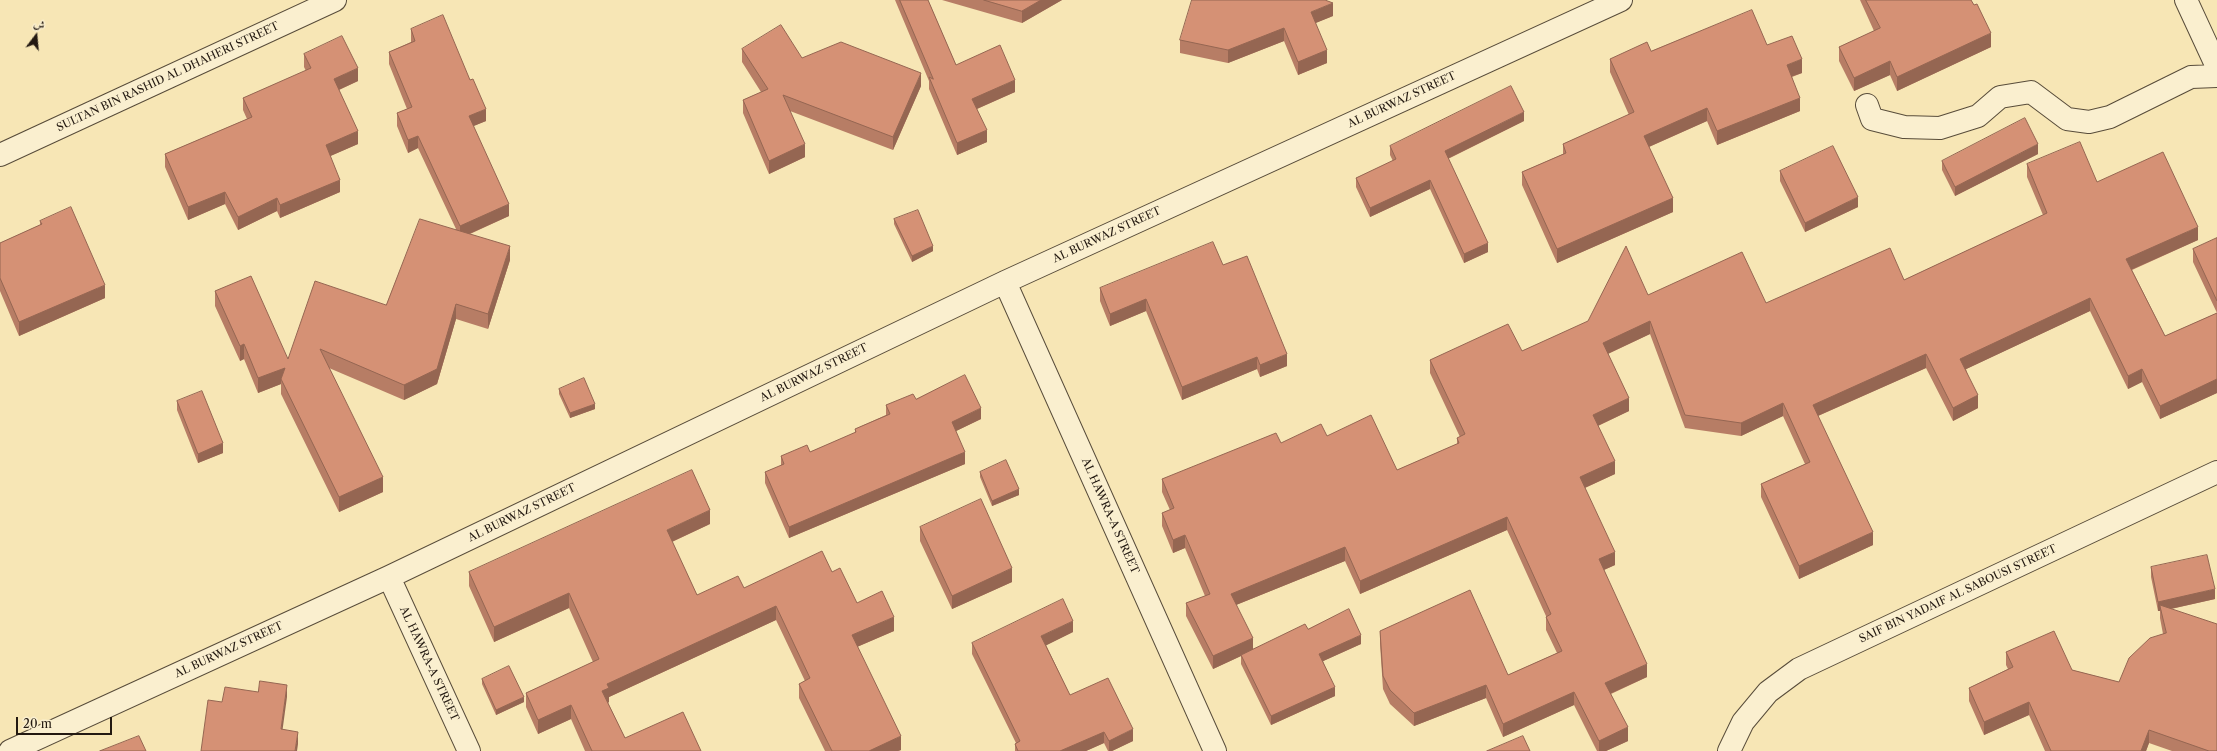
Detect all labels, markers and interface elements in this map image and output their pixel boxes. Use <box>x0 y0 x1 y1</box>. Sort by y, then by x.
north arrow <box>16 16 56 56</box>
text: ش <box>32 16 46 33</box>
street label: SULTAN BIN RASHID AL DHAHERI STREET <box>55 19 281 135</box>
street label: AL BURWAZ STREET <box>1346 69 1458 131</box>
street label: AL BURWAZ STREET <box>1051 204 1163 266</box>
street label: AL BURWAZ STREET <box>758 341 870 405</box>
street label: AL HAWRA-A STREET <box>1079 456 1141 576</box>
street label: AL BURWAZ STREET <box>466 481 578 545</box>
street label: SAIF BIN YADAIF AL SABOUSI STREET <box>1857 542 2059 646</box>
street label: AL HAWRA-A STREET <box>397 604 461 724</box>
street label: AL BURWAZ STREET <box>173 619 285 681</box>
scale bar <box>18 709 114 735</box>
text: 20 m <box>23 716 52 731</box>

